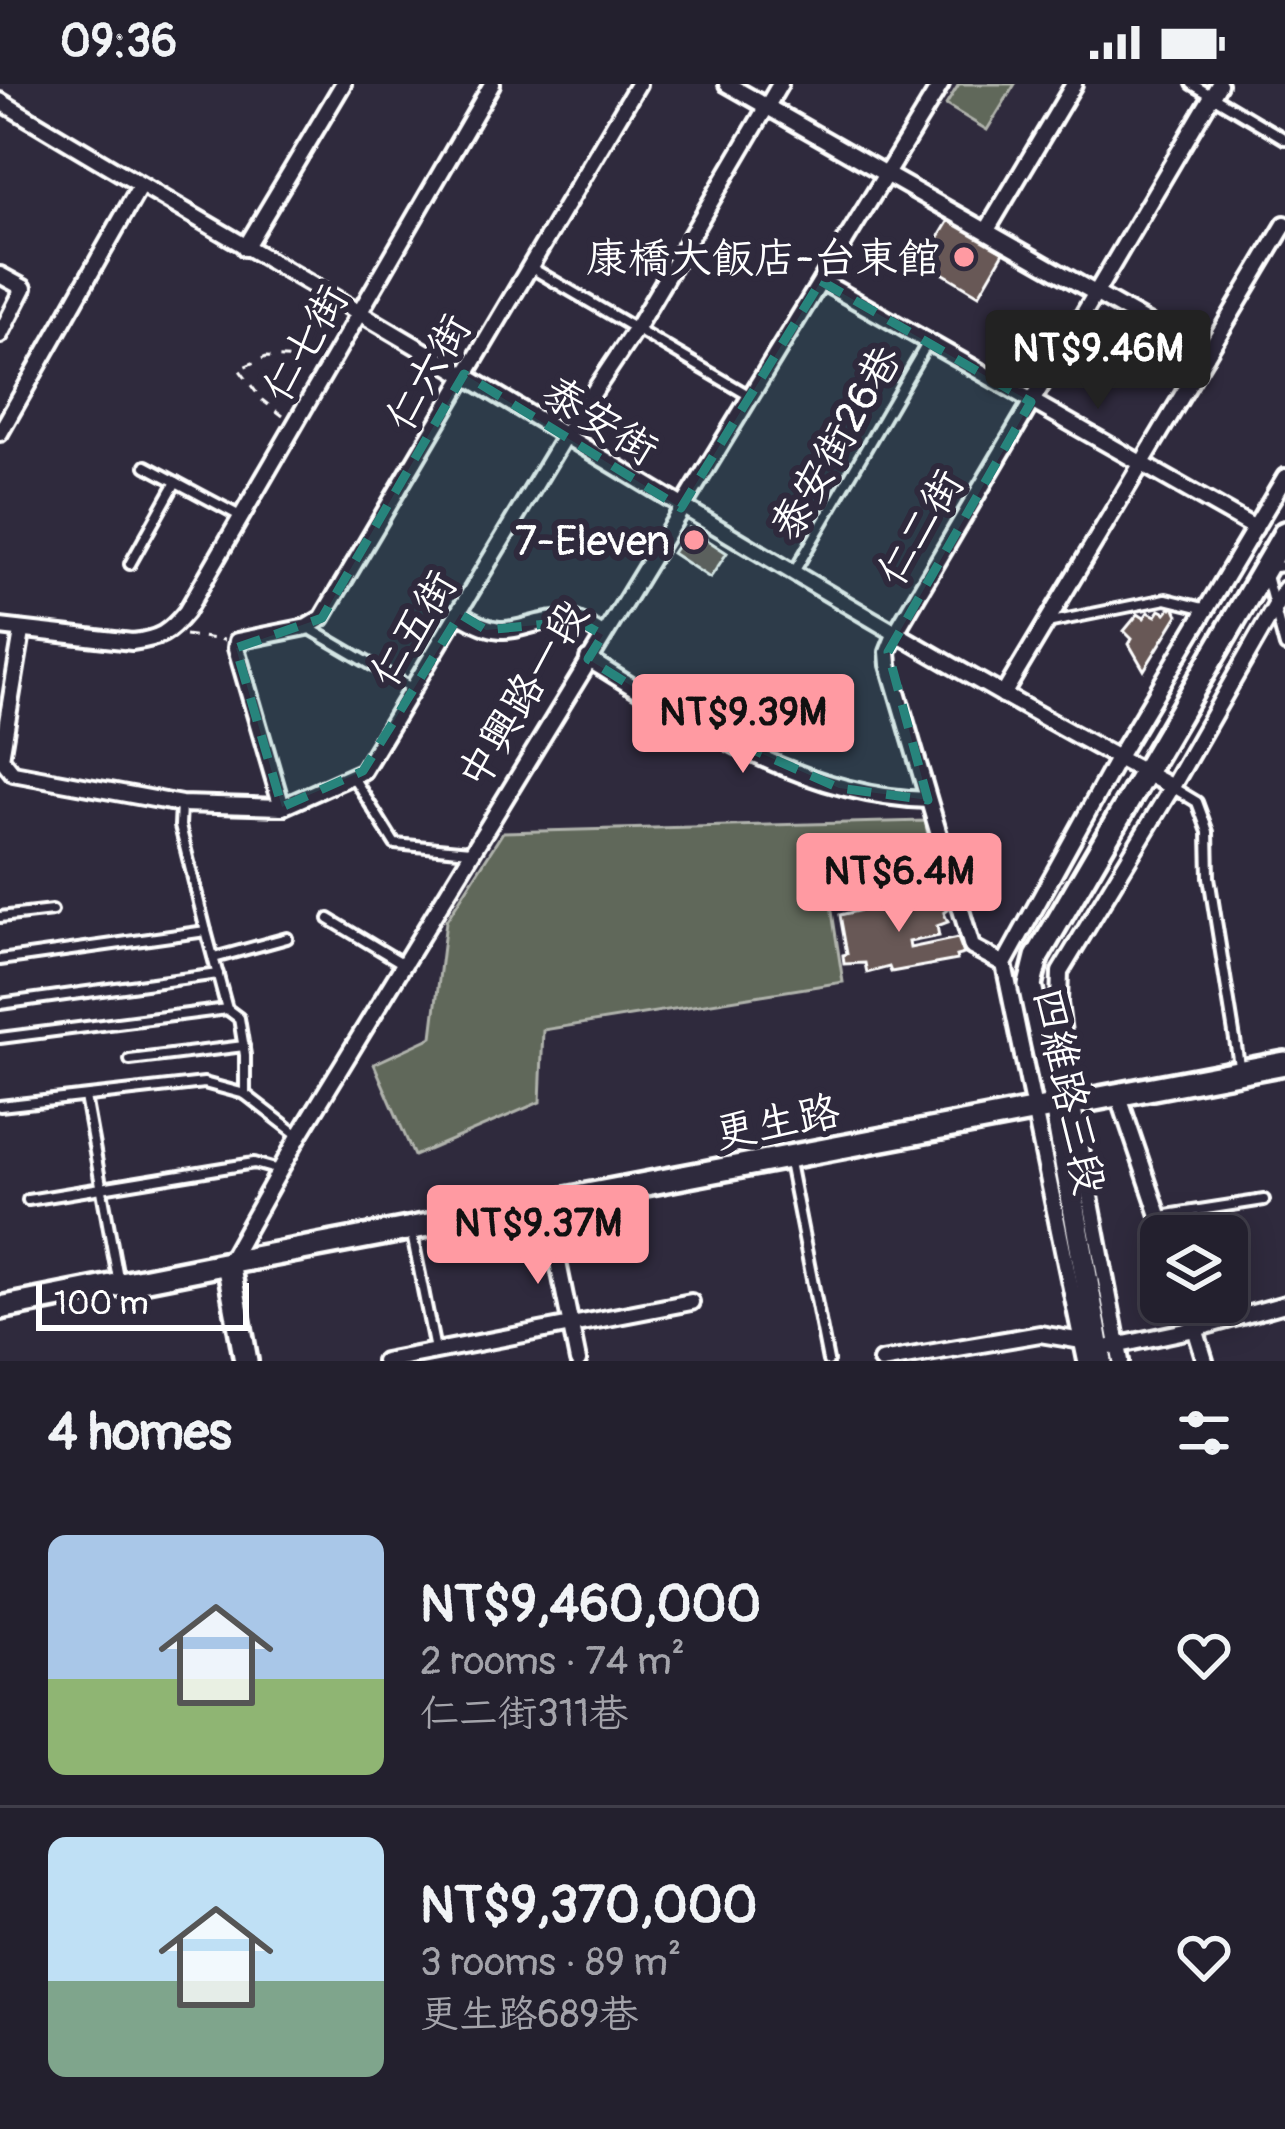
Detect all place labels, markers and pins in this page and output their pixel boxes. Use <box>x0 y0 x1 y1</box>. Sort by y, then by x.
place label: 康橋大飯店-台東館 <box>586 233 940 285</box>
marker: 康橋大飯店-台東館 <box>951 244 977 270</box>
pin: NT$9.46M <box>974 310 1222 412</box>
place label: 7-Eleven <box>515 516 670 568</box>
marker: 7-Eleven <box>681 527 707 553</box>
pin: NT$9.39M <box>619 674 867 776</box>
pin: NT$6.4M <box>788 833 1010 935</box>
pin: NT$9.37M <box>414 1185 662 1287</box>

